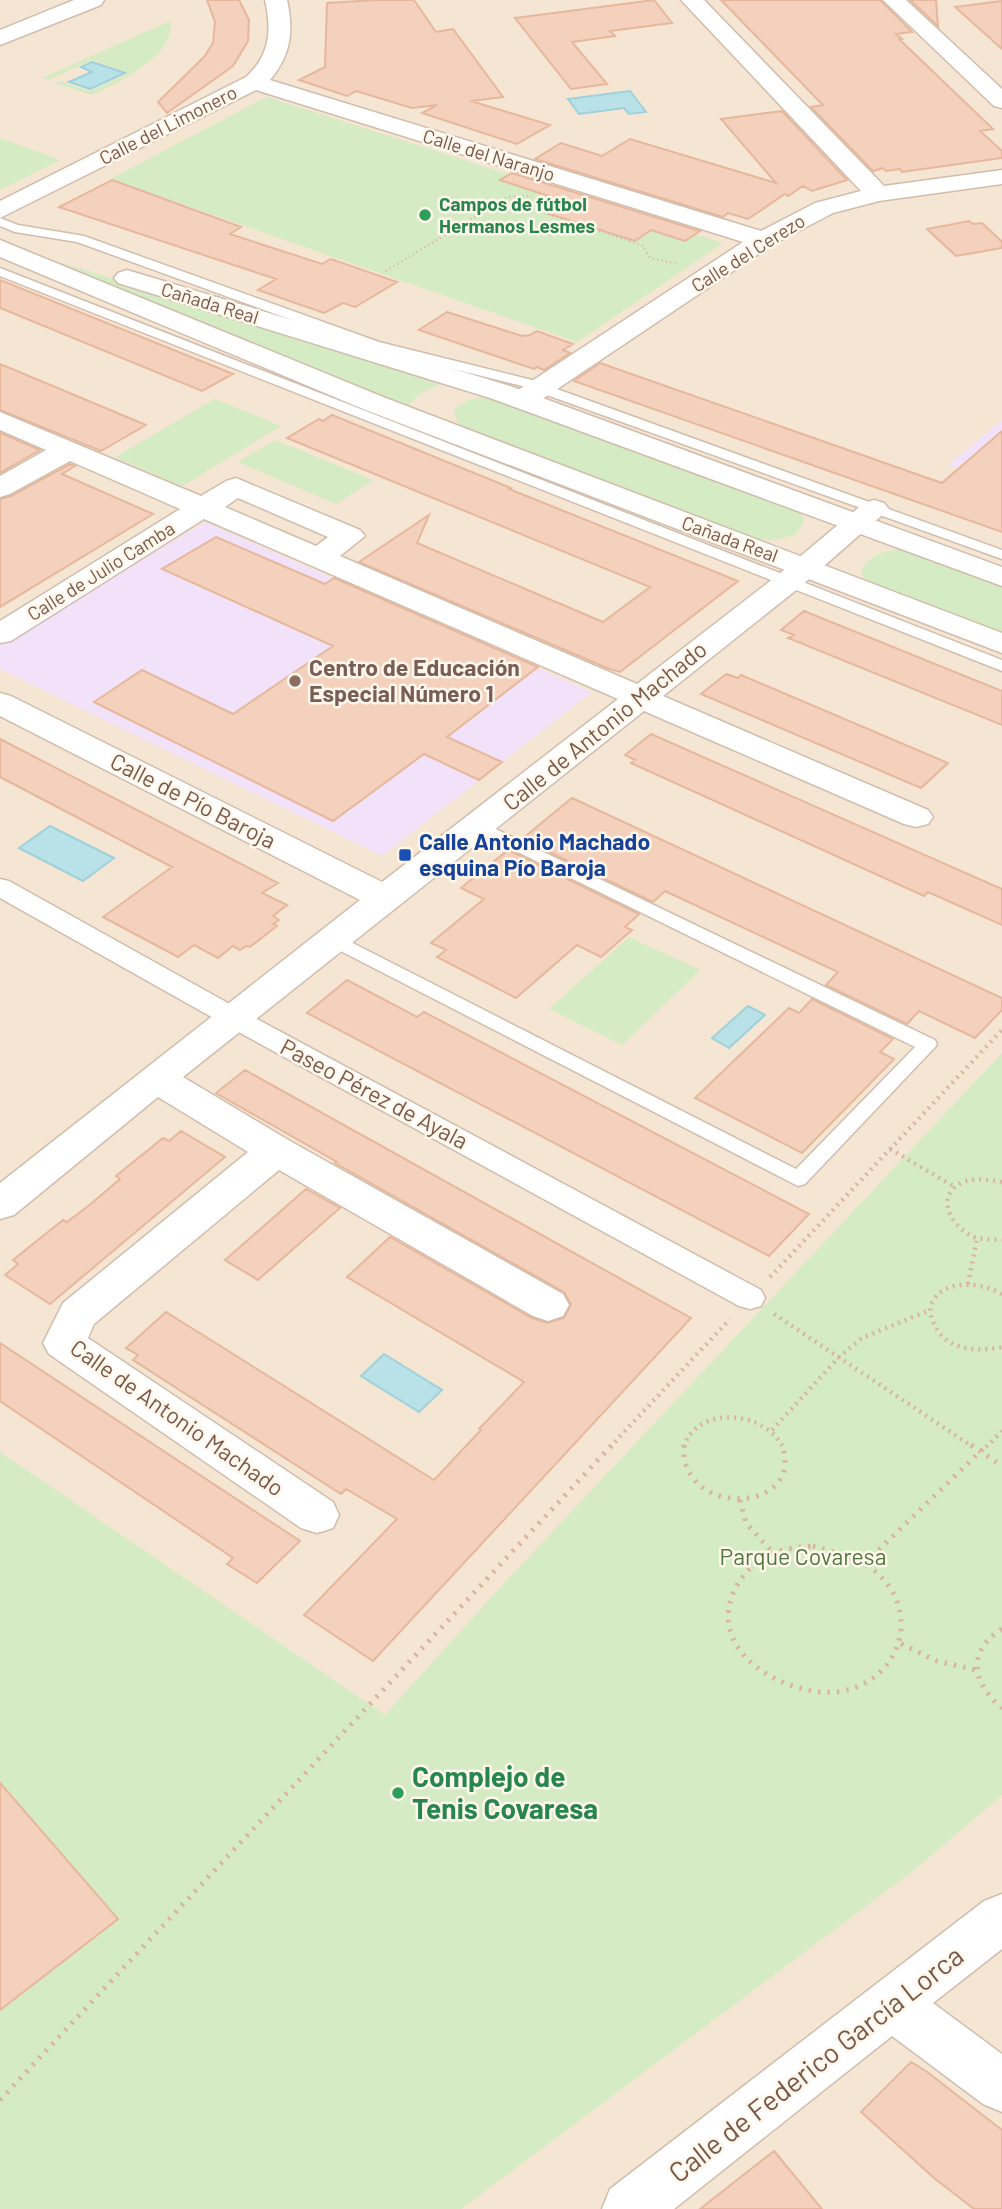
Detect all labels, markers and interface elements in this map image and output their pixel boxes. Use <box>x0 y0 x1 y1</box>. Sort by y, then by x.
street label: Calle del Limonero <box>95 80 240 169</box>
street label: Calle del Naranjo <box>420 124 558 186</box>
place label: Campos de fútbol Hermanos Lesmes <box>439 192 595 237</box>
marker: Campos de fútbol Hermanos Lesmes <box>417 207 433 223</box>
street label: Calle del Cerezo <box>687 208 809 297</box>
street label: Cañada Real <box>159 277 262 328</box>
street label: Cañada Real <box>679 511 781 567</box>
street label: Calle de Julio Camba <box>23 516 179 625</box>
street label: Calle de Antonio Machado <box>497 634 712 816</box>
place label: Centro de Educación Especial Número 1 <box>309 653 520 707</box>
marker: Centro de Educación Especial Número 1 <box>287 673 303 689</box>
street label: Calle de Pío Baroja <box>106 746 281 854</box>
place label: Calle Antonio Machado esquina Pío Baroja <box>419 827 650 881</box>
marker: Calle Antonio Machado esquina Pío Baroja <box>397 847 413 863</box>
street label: Paseo Pérez de Ayala <box>276 1032 473 1154</box>
street label: Calle de Antonio Machado <box>65 1333 290 1502</box>
park label: Parque Covaresa <box>720 1542 886 1570</box>
place label: Complejo de Tenis Covaresa <box>412 1759 598 1825</box>
marker: Complejo de Tenis Covaresa <box>390 1785 406 1801</box>
street label: Calle de Federico García Lorca <box>661 1938 970 2189</box>

